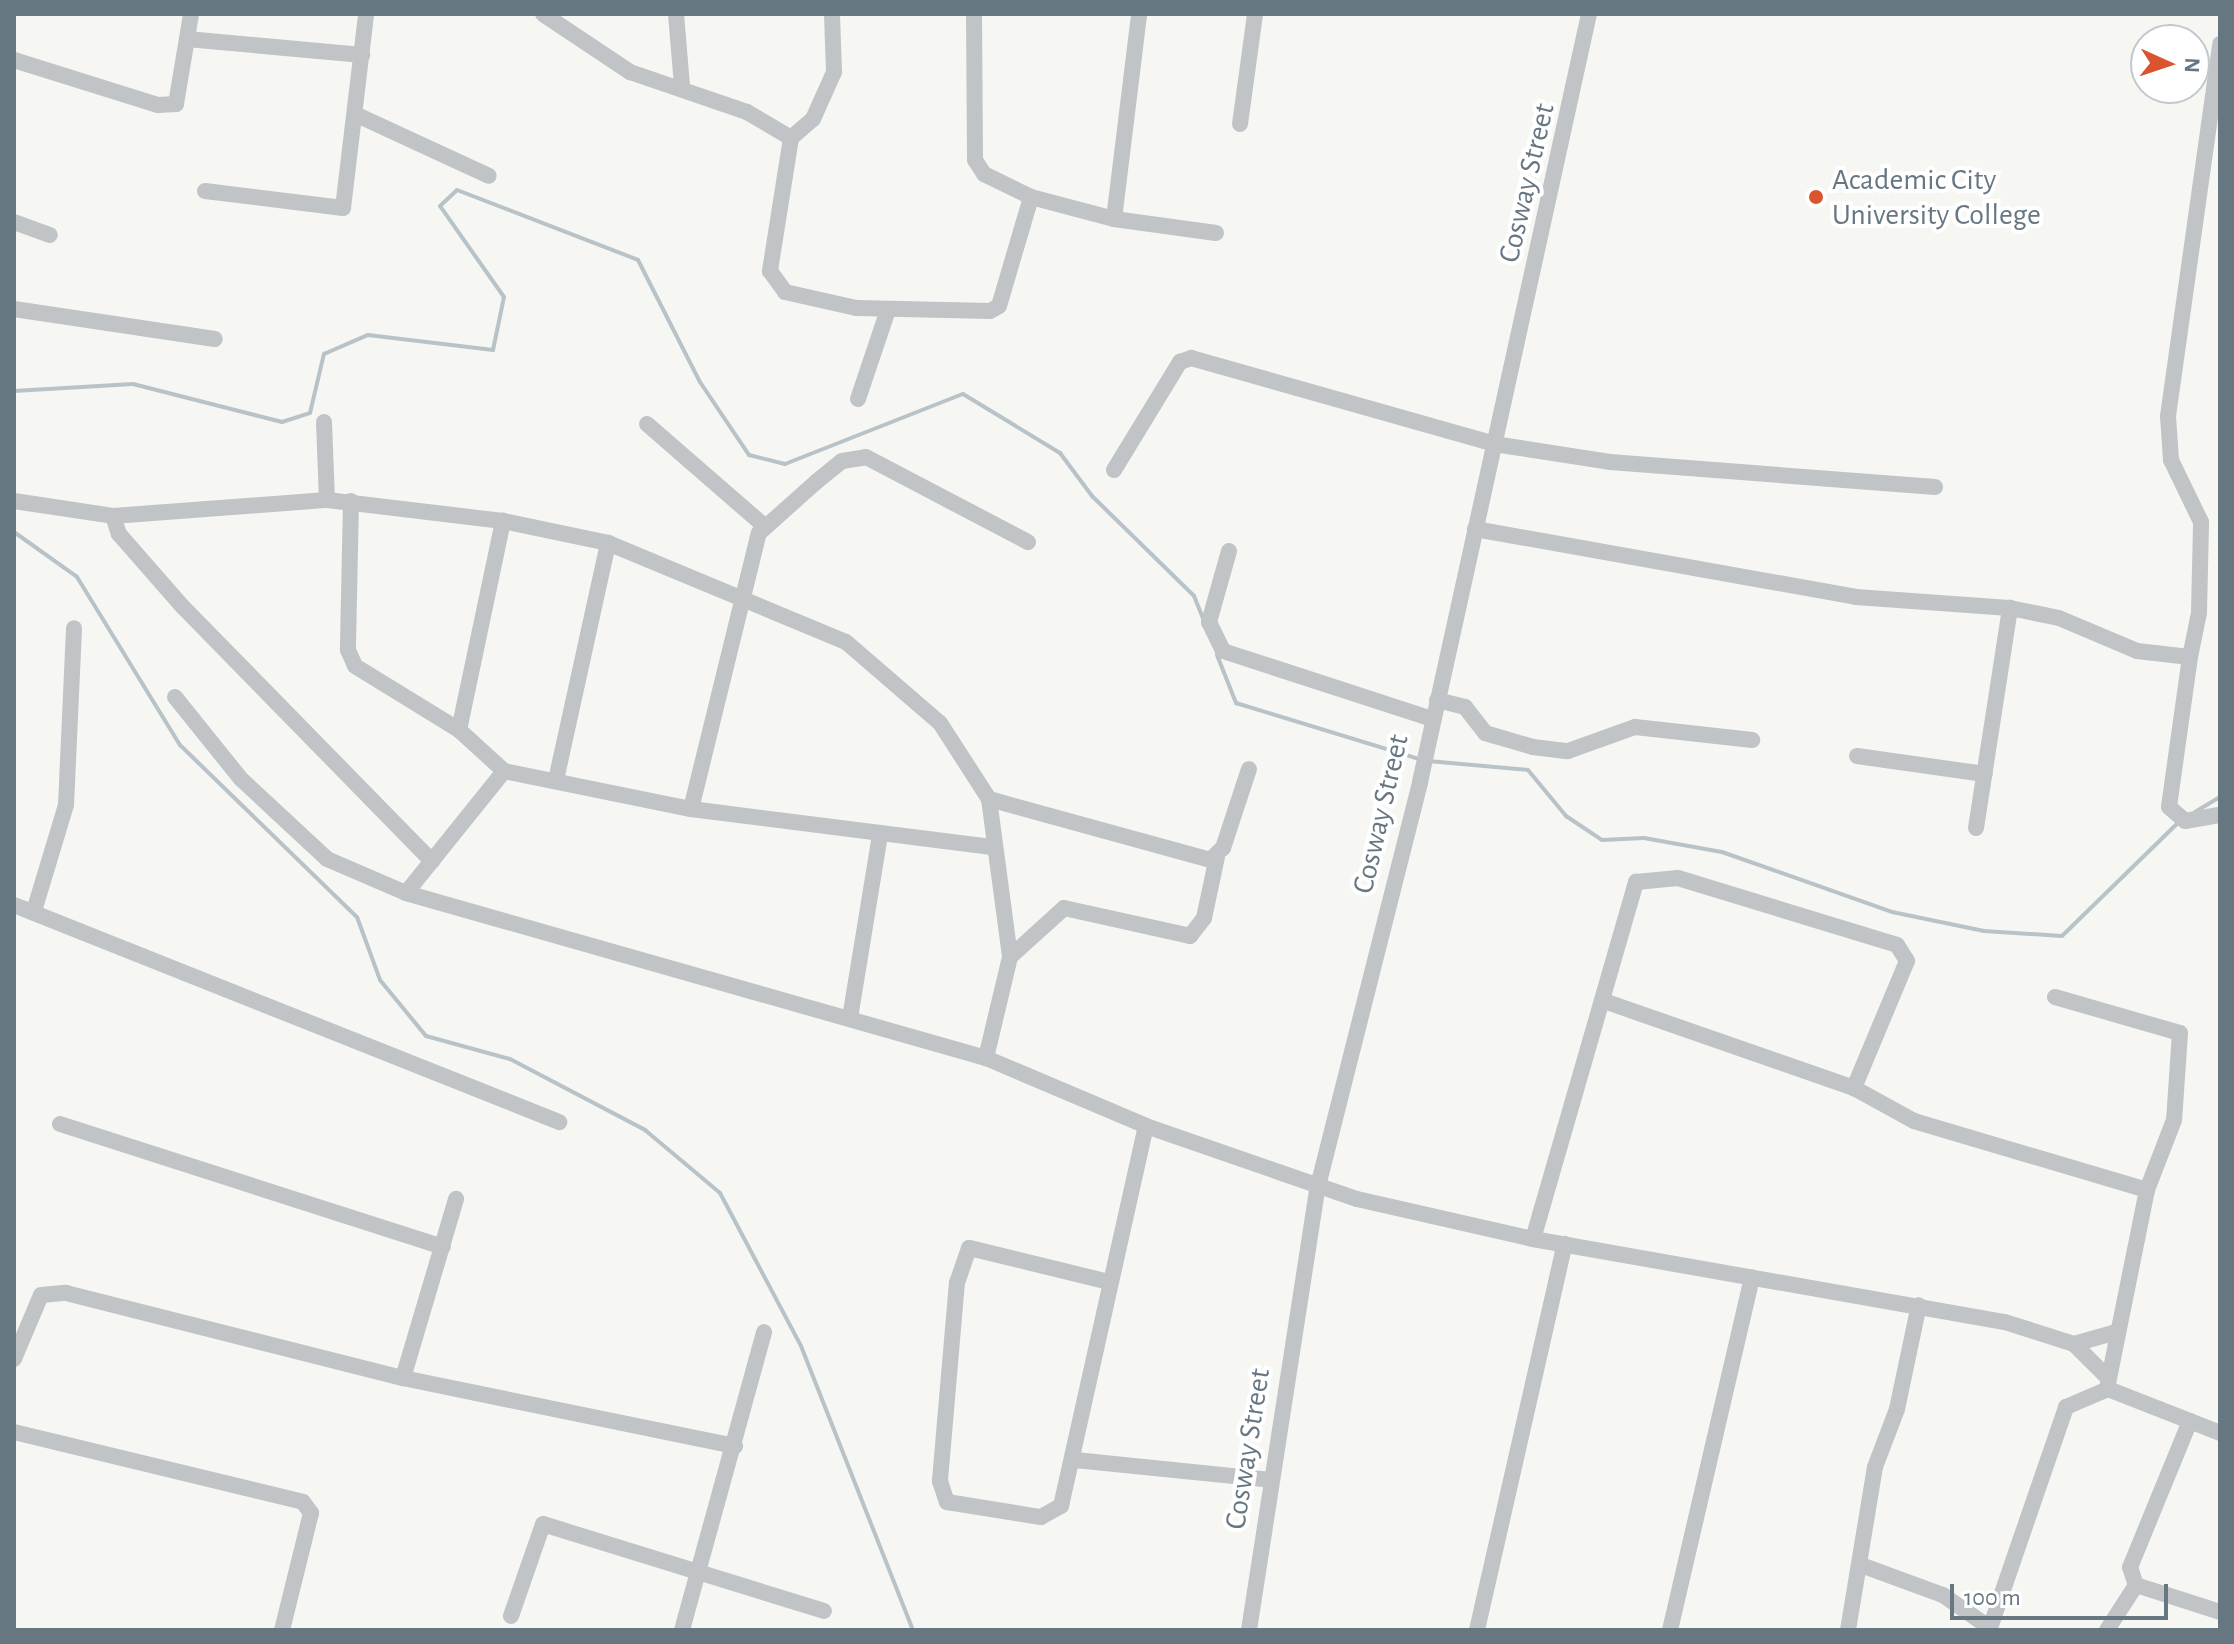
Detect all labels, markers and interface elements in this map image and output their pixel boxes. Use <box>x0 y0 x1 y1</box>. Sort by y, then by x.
north arrow <box>2130 24 2210 104</box>
text: N <box>2181 57 2203 73</box>
street label: Cosway Street <box>1491 100 1563 266</box>
place label: Academic City University College <box>1832 162 2041 232</box>
marker: Academic City University College <box>1807 188 1825 206</box>
street label: Cosway Street <box>1345 731 1417 897</box>
street label: Cosway Street <box>1218 1366 1278 1532</box>
scale bar <box>1954 1568 2172 1618</box>
text: 100 m <box>1964 1586 2021 1610</box>

